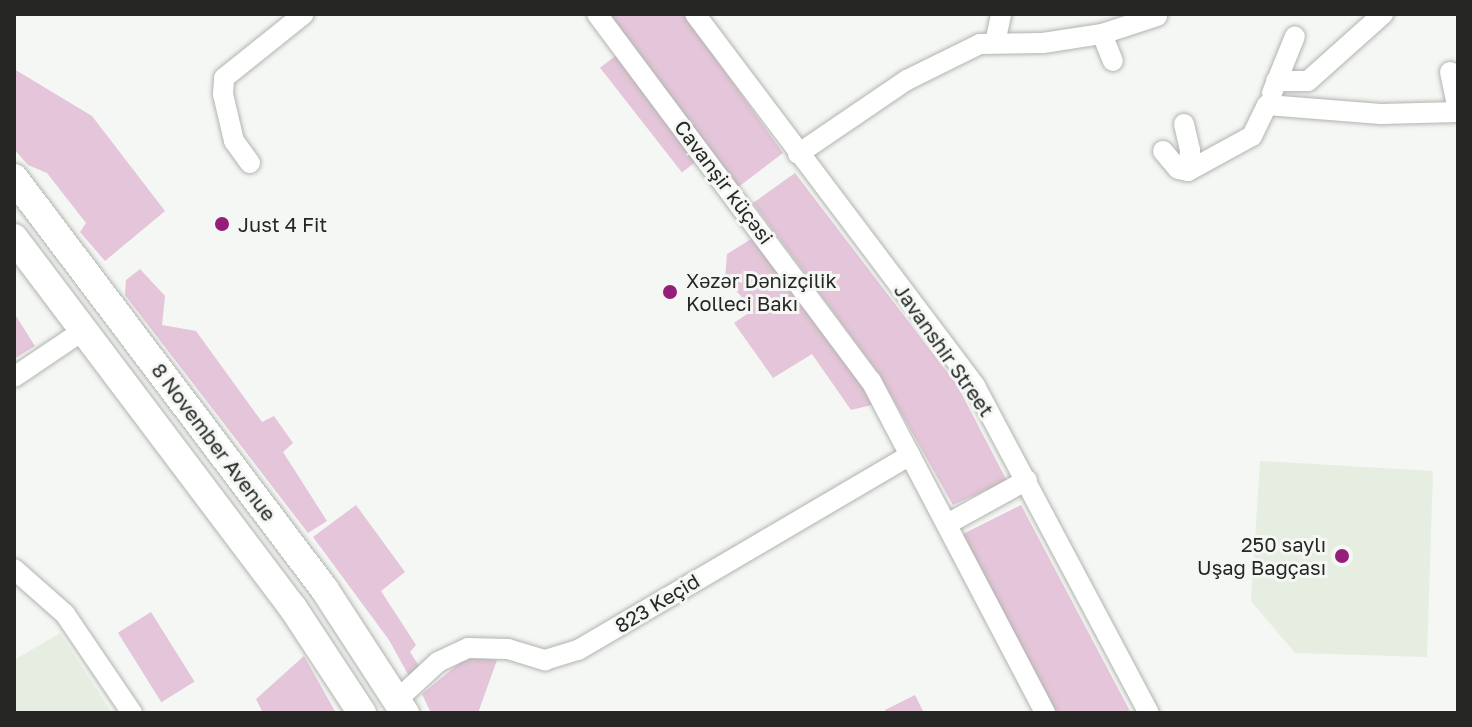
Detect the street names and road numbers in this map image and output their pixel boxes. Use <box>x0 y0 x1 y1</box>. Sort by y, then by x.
street label: Cavanşir küçəsi <box>670 115 778 249</box>
street label: Javanshir Street <box>889 279 999 421</box>
street label: 8 November Avenue <box>147 358 281 526</box>
street label: 823 Keçid <box>611 568 703 638</box>

